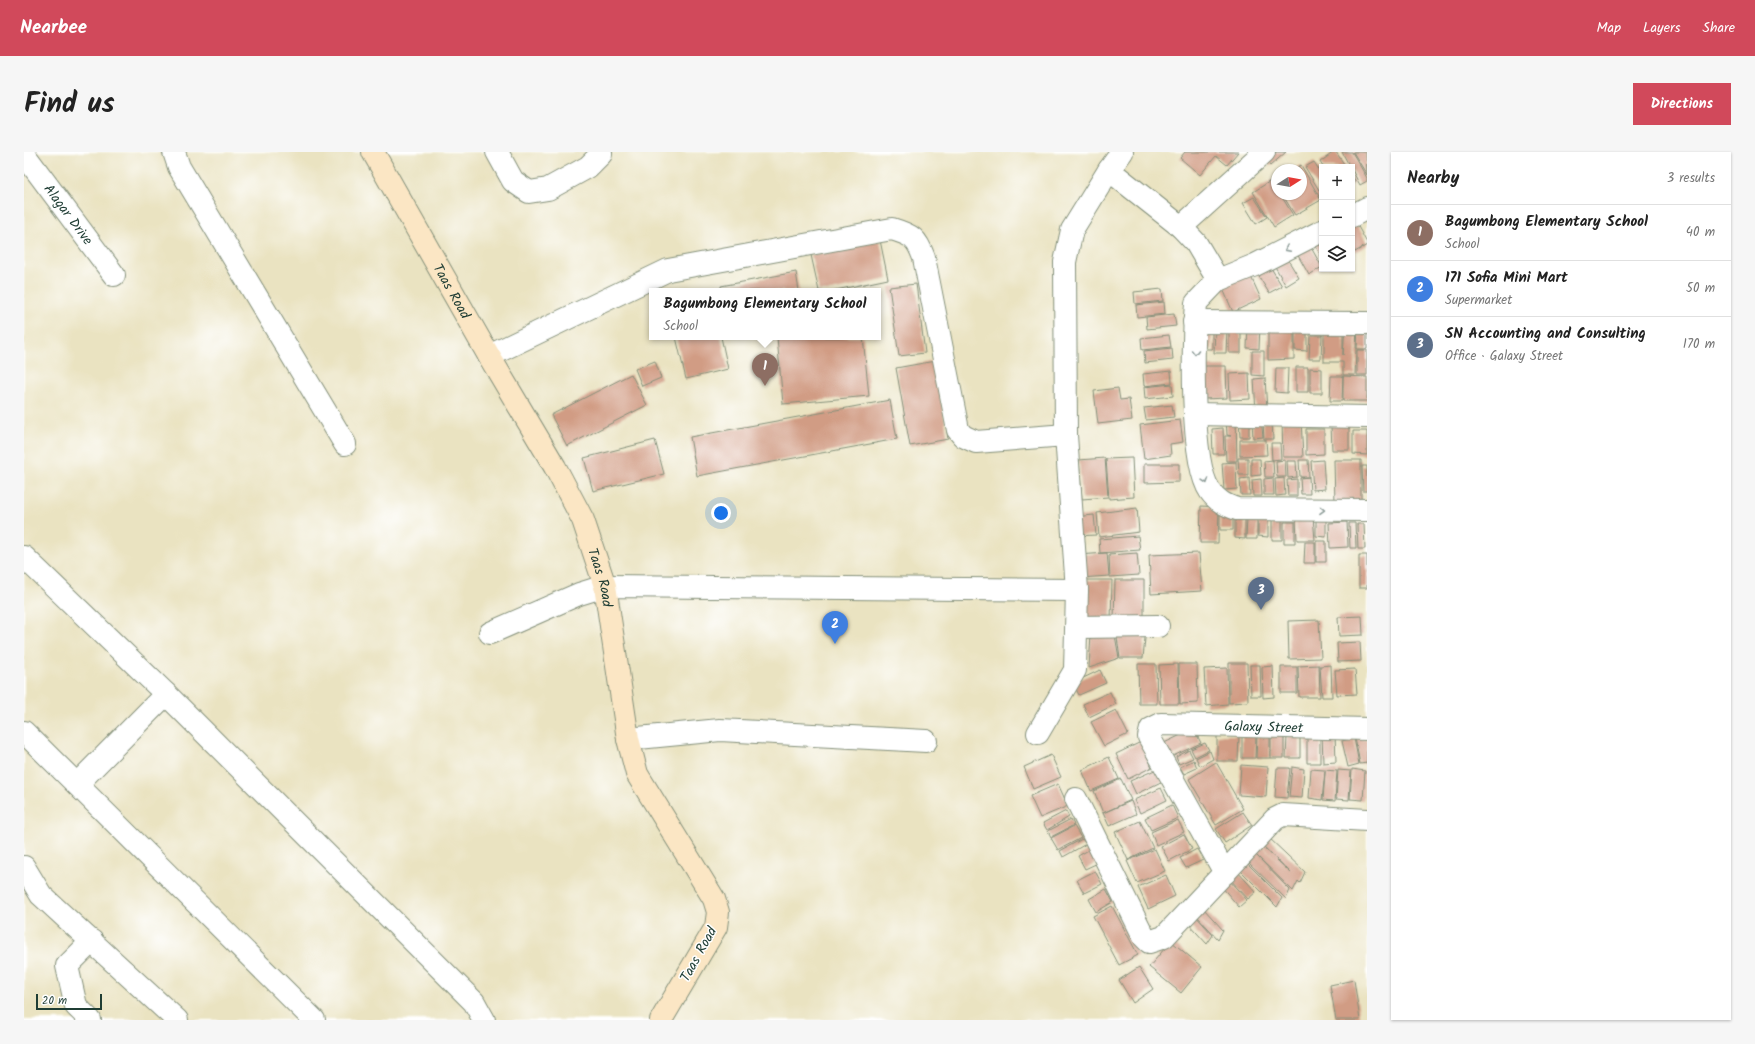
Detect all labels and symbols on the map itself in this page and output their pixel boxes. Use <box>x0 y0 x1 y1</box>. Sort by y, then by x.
north arrow <box>1271 164 1307 200</box>
street label: Alagar Drive <box>38 180 98 250</box>
one-way arrow <box>1284 244 1291 251</box>
street label: Taas Road <box>427 260 476 324</box>
one-way arrow <box>1191 349 1199 355</box>
pin: 1 <box>752 353 778 386</box>
one-way arrow <box>1201 477 1210 484</box>
your location <box>711 503 731 523</box>
one-way arrow <box>1319 506 1325 514</box>
street label: Taas Road <box>581 545 618 609</box>
pin: 3 <box>1248 577 1274 610</box>
pin: 2 <box>822 611 848 644</box>
street label: Galaxy Street <box>1224 716 1304 739</box>
street label: Taas Road <box>675 922 724 986</box>
scale bar <box>36 992 102 1011</box>

